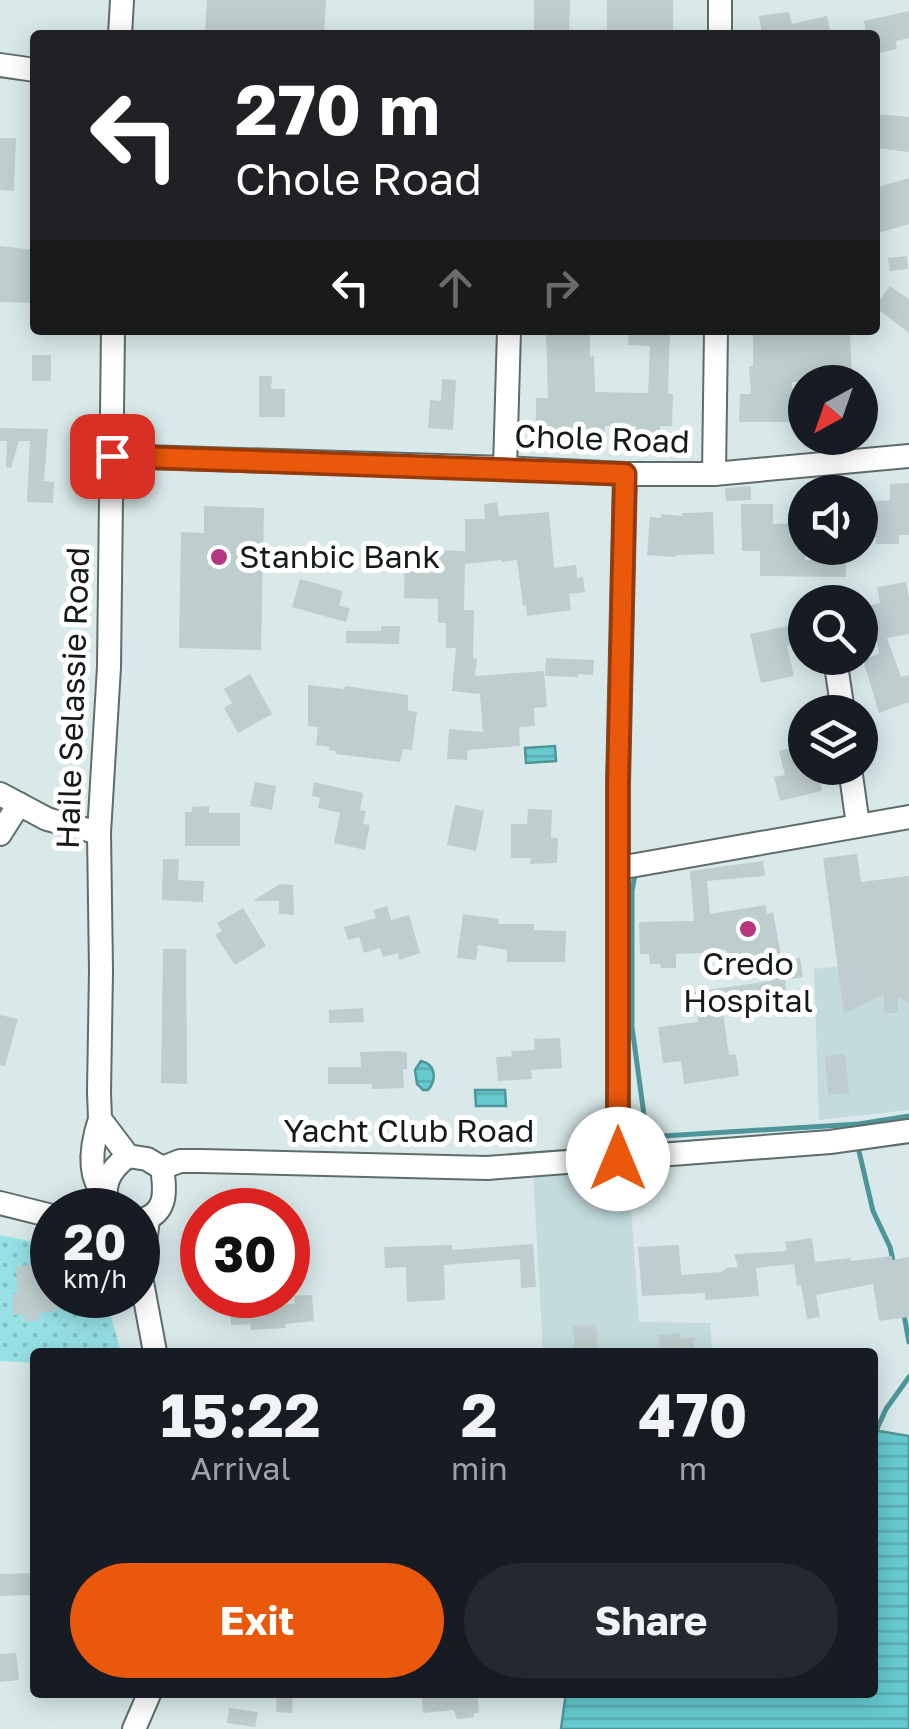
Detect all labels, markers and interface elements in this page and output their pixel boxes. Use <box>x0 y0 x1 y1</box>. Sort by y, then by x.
text: 270 m <box>235 66 440 150</box>
icon: left <box>70 70 200 200</box>
text: Chole Road <box>235 151 482 205</box>
icon: left <box>323 260 378 315</box>
icon: ahead <box>428 260 483 315</box>
icon: right <box>533 260 588 315</box>
north arrow <box>788 365 878 455</box>
map controls <box>788 365 878 785</box>
pin <box>70 414 155 499</box>
street label: Chole Road <box>514 416 690 460</box>
icon: arrive <box>85 429 140 484</box>
button: sound <box>788 475 878 565</box>
place label: Stanbic Bank <box>239 537 440 575</box>
street label: Haile Selassie Road <box>48 546 96 850</box>
marker: Stanbic Bank <box>208 546 230 568</box>
button: search <box>788 585 878 675</box>
button: layers <box>788 695 878 785</box>
marker: Credo Hospital <box>737 918 759 940</box>
place label: Credo Hospital <box>683 944 813 1019</box>
position arrow <box>566 1107 670 1211</box>
street label: Yacht Club Road <box>283 1111 535 1149</box>
speed limit sign: 30 <box>180 1188 310 1318</box>
text: 20 <box>63 1211 126 1271</box>
text: km/h <box>63 1263 127 1294</box>
text: 15:22 <box>161 1378 320 1450</box>
text: 2 <box>461 1378 498 1450</box>
text: 470 <box>638 1378 747 1450</box>
text: Arrival <box>190 1449 291 1487</box>
text: min <box>451 1449 508 1487</box>
text: m <box>679 1449 707 1487</box>
button: Exit <box>70 1563 444 1678</box>
button: Share <box>464 1563 838 1678</box>

